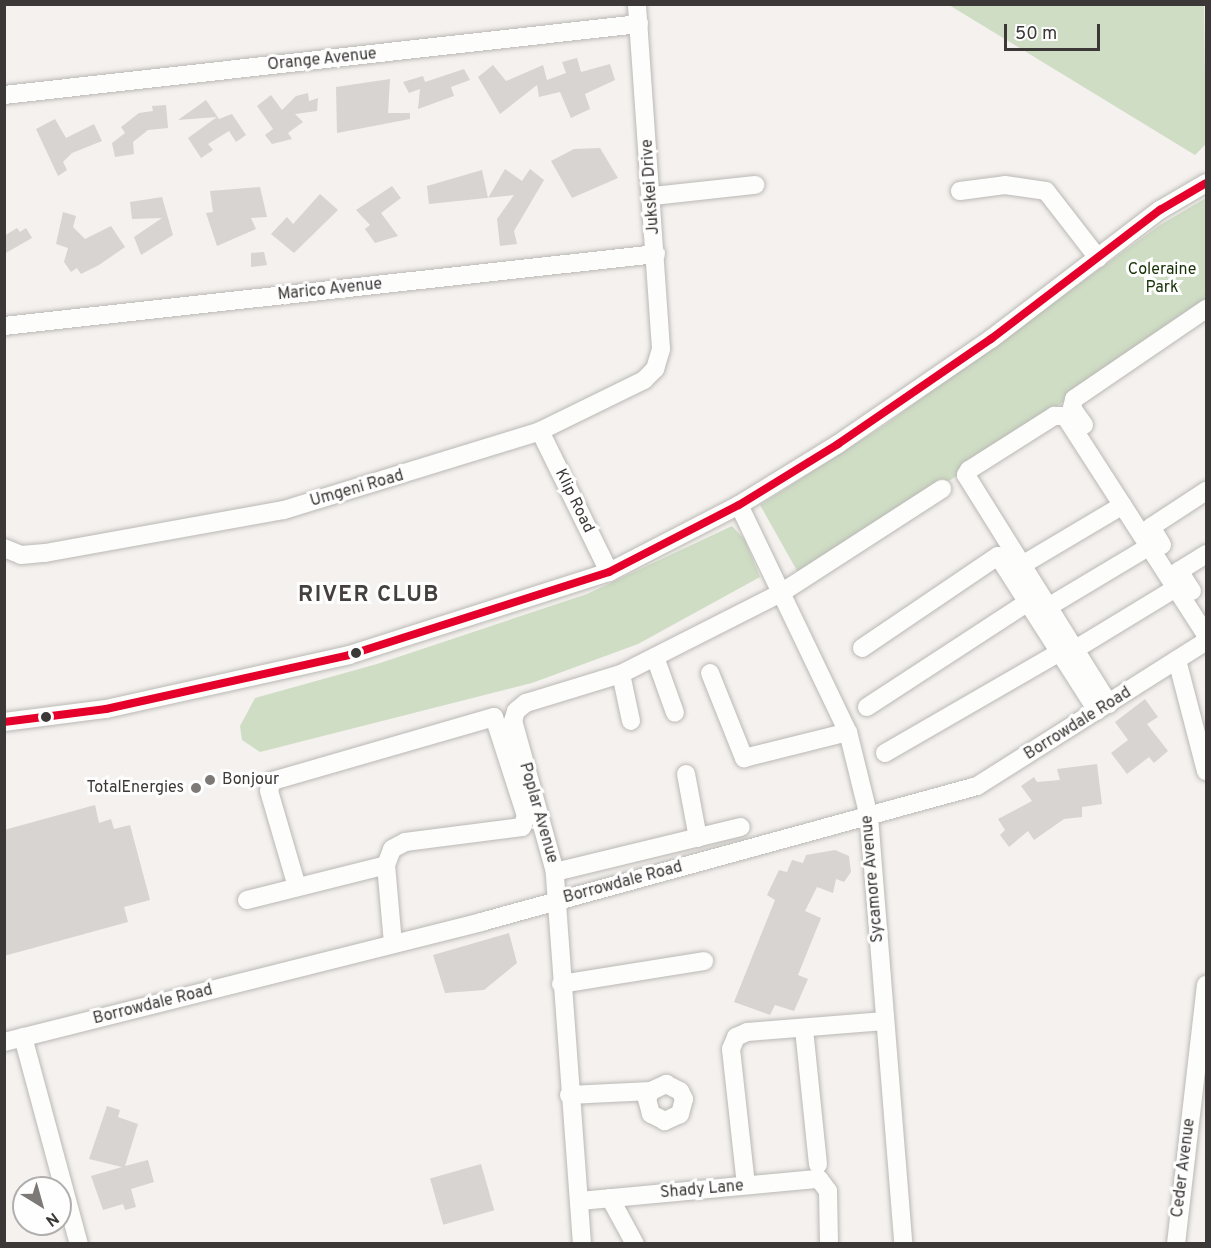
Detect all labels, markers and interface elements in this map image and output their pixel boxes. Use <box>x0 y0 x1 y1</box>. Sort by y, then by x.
scale bar <box>1007 12 1103 50</box>
text: 50 m <box>1015 23 1057 46</box>
street label: Orange Avenue <box>266 45 378 75</box>
street label: Jukskei Drive <box>638 139 664 235</box>
park label: Coleraine Park <box>1128 260 1196 298</box>
street label: Marico Avenue <box>277 275 383 305</box>
street label: Umgeni Road <box>308 466 406 512</box>
street label: Klip Road <box>550 466 598 536</box>
district label: RIVER CLUB <box>298 583 440 609</box>
unlabelled marker <box>350 647 362 659</box>
street label: Borrowdale Road <box>1021 683 1135 765</box>
unlabelled marker <box>40 711 52 723</box>
street label: Poplar Avenue <box>514 760 562 866</box>
place label: Bonjour <box>222 770 279 790</box>
marker: Bonjour <box>203 773 217 787</box>
place label: TotalEnergies <box>86 778 184 798</box>
marker: TotalEnergies <box>189 781 203 795</box>
street label: Sycamore Avenue <box>858 814 888 944</box>
street label: Borrowdale Road <box>561 858 685 908</box>
street label: Borrowdale Road <box>91 981 215 1029</box>
street label: Ceder Avenue <box>1168 1117 1200 1219</box>
north arrow <box>12 1176 72 1236</box>
street label: Shady Lane <box>659 1177 745 1203</box>
text: N <box>41 1207 62 1230</box>

